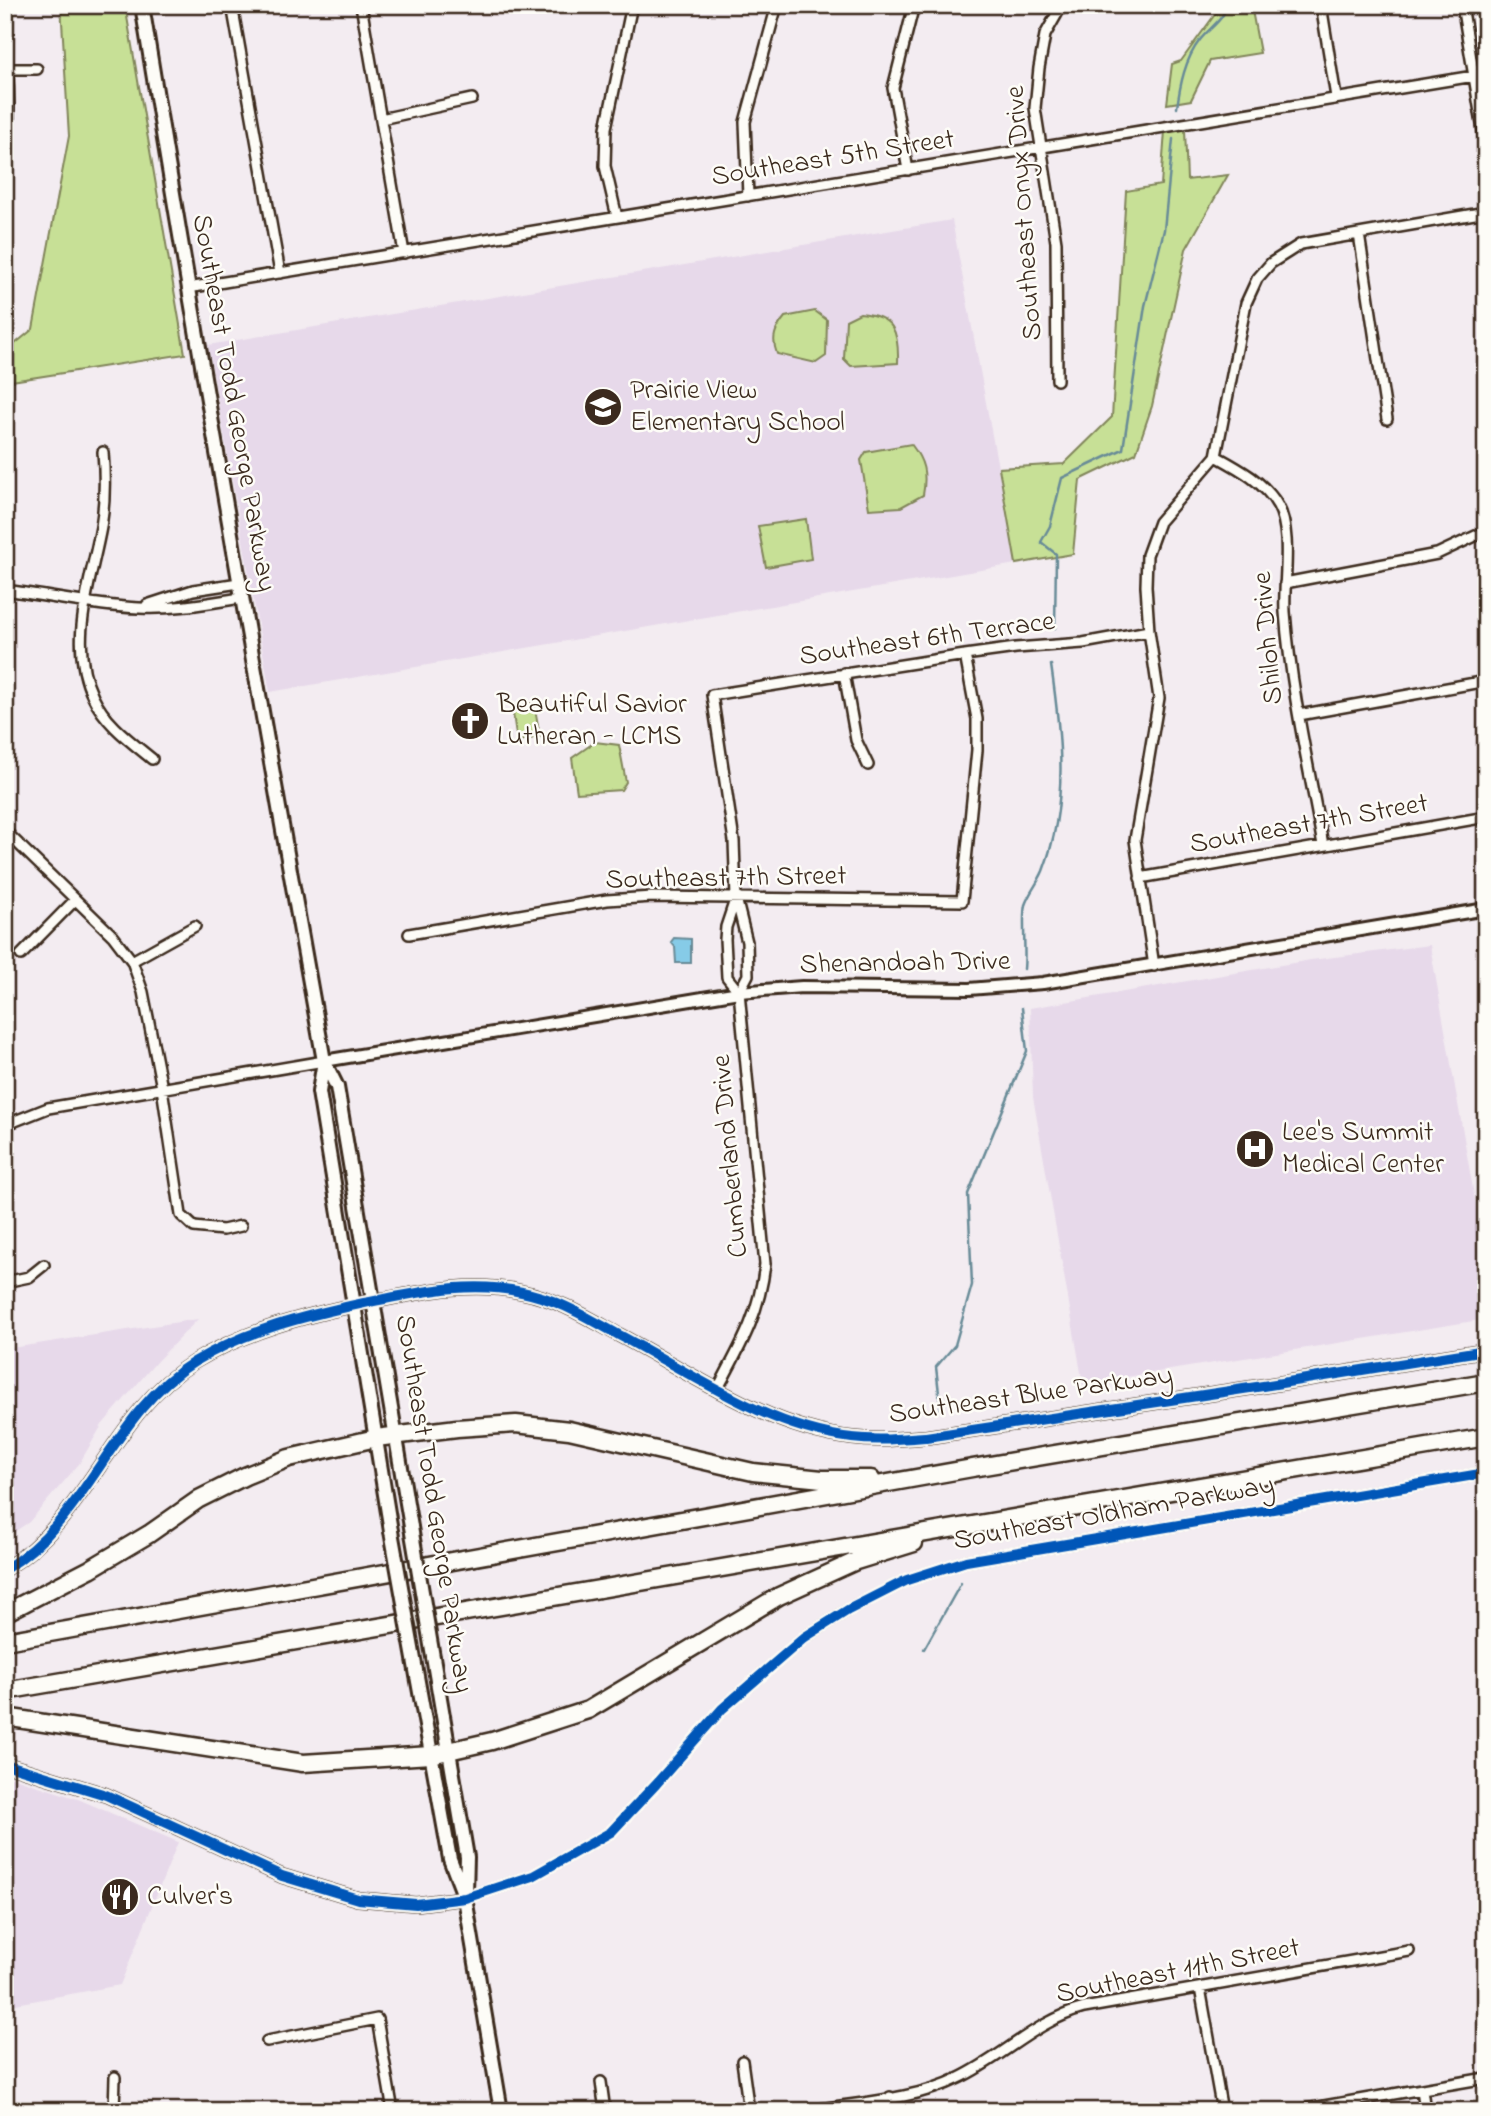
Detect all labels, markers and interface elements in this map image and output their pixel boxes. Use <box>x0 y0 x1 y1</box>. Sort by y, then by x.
street label: Southeast Onyx Drive <box>996 84 1054 342</box>
street label: Southeast 5th Street <box>708 120 958 198</box>
street label: Southeast Todd George Parkway <box>180 211 286 595</box>
place label: Prairie View Elementary School <box>630 371 845 444</box>
school or university icon: Prairie View Elementary School <box>582 386 624 428</box>
street label: Shiloh Drive <box>1243 569 1295 706</box>
street label: Southeast 6th Terrace <box>797 602 1058 678</box>
place label: Beautiful Savior Lutheran - LCMS <box>496 685 687 758</box>
church icon: Beautiful Savior Lutheran - LCMS <box>449 700 491 742</box>
street label: Southeast 7th Street <box>1187 784 1431 866</box>
street label: Southeast 7th Street <box>605 856 847 902</box>
street label: Shenandoah Drive <box>799 942 1011 986</box>
street label: Cumberland Drive <box>702 1052 760 1259</box>
place label: Lee's Summit Medical Center <box>1282 1113 1444 1186</box>
hospital icon: Lee's Summit Medical Center <box>1234 1128 1276 1170</box>
street label: Southeast Todd George Parkway <box>383 1312 483 1696</box>
street label: Southeast Blue Parkway <box>886 1356 1176 1436</box>
street label: Southeast Oldham Parkway <box>950 1466 1278 1562</box>
restaurant icon: Culver's <box>99 1876 141 1918</box>
place label: Culver's <box>147 1877 233 1918</box>
street label: Southeast 11th Street <box>1053 1928 1303 2016</box>

